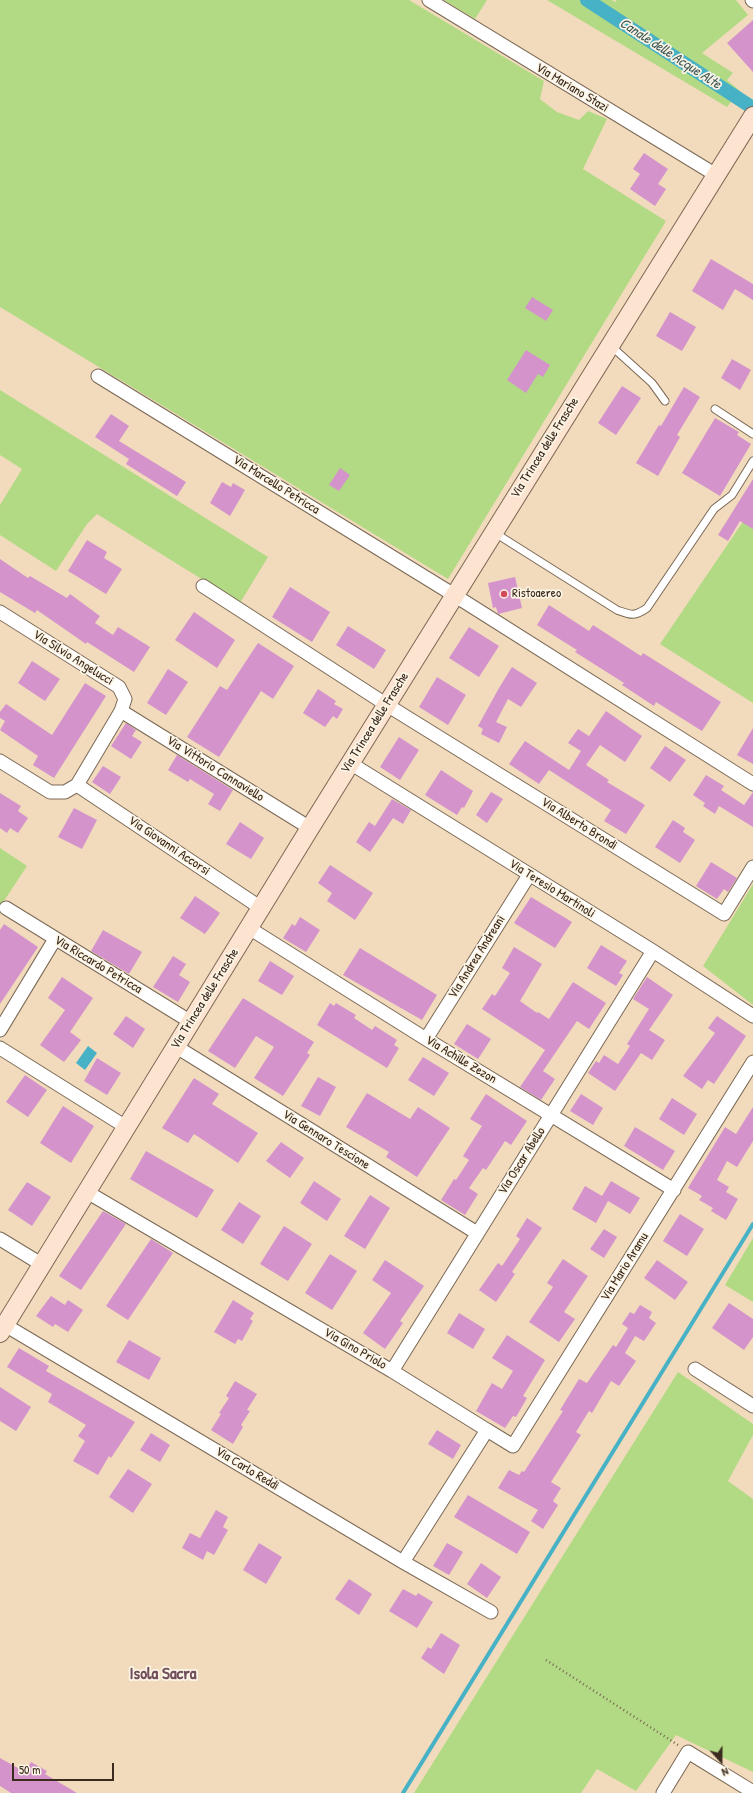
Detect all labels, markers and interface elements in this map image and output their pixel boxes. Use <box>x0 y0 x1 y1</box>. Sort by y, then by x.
water label: Canale delle Acque Alte <box>616 15 724 93</box>
street label: Via Mariano Stazi <box>533 60 611 116</box>
street label: Via Trincea delle Frasche <box>508 395 582 501</box>
street label: Via Marcello Petricca <box>230 452 322 518</box>
place label: Ristoaereo <box>512 586 561 602</box>
marker: Ristoaereo <box>499 589 509 599</box>
street label: Via Silvio Angelucci <box>30 627 116 689</box>
street label: Via Trincea delle Frasche <box>338 670 412 776</box>
street label: Via Vittorio Cannaviello <box>163 733 267 805</box>
street label: Via Alberto Brondi <box>538 794 620 854</box>
street label: Via Giovanni Accorsi <box>125 813 213 879</box>
street label: Via Teresio Martinoli <box>506 856 598 922</box>
street label: Via Andrea Andreani <box>445 912 509 1002</box>
street label: Via Riccardo Petricca <box>51 933 145 997</box>
street label: Via Trincea delle Frasche <box>168 946 242 1052</box>
street label: Via Achille Zezon <box>423 1033 499 1087</box>
street label: Via Gennaro Tescione <box>279 1107 373 1173</box>
street label: Via Oscar Abello <box>495 1124 549 1198</box>
street label: Via Mario Aramu <box>598 1230 652 1304</box>
street label: Via Gino Priolo <box>321 1325 389 1373</box>
street label: Via Carlo Reddi <box>212 1444 282 1494</box>
district label: Isola Sacra <box>130 1664 196 1684</box>
north arrow <box>701 1741 741 1781</box>
scale bar <box>14 1755 116 1781</box>
text: 50 m <box>19 1761 40 1778</box>
text: N <box>720 1765 731 1780</box>

